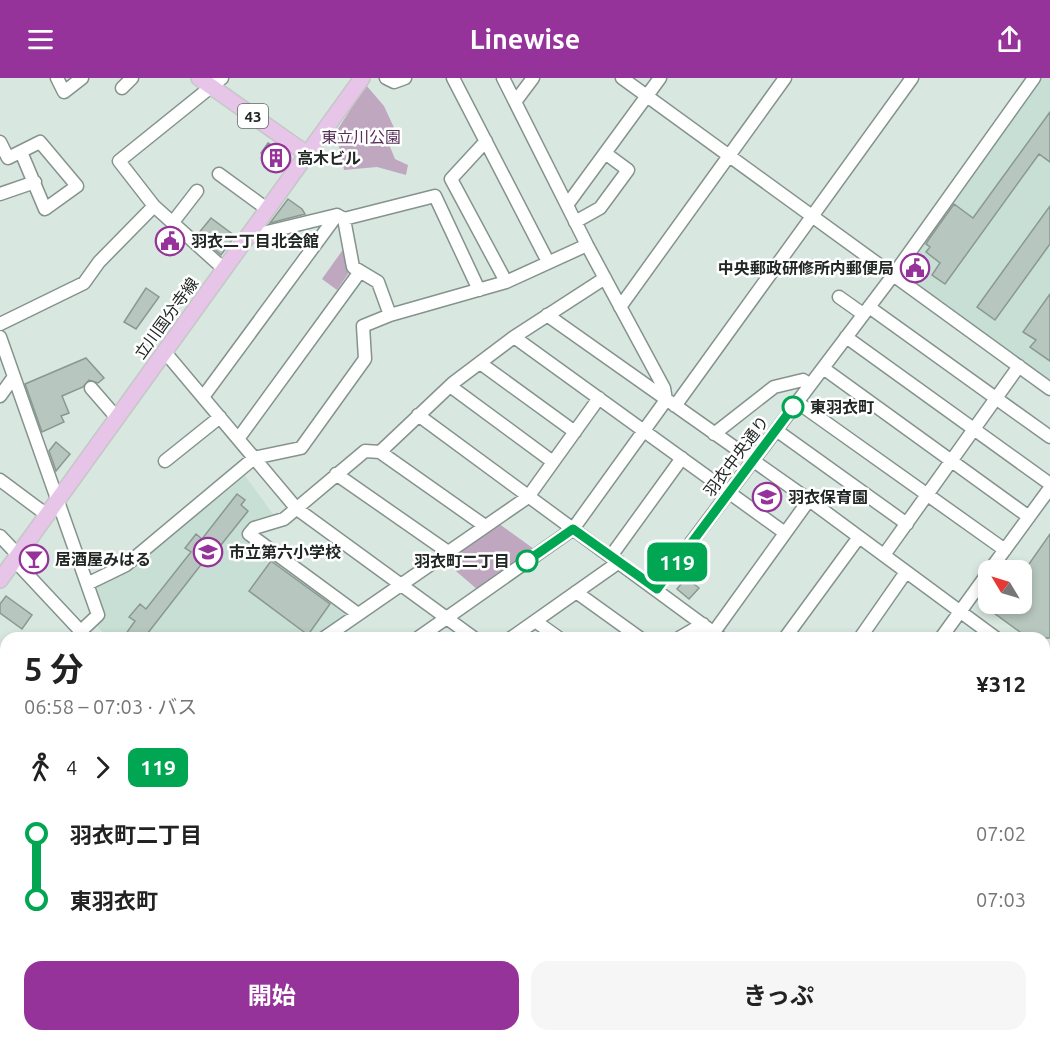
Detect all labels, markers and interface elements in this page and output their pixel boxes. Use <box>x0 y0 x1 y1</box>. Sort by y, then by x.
icon: menu <box>24 23 57 56</box>
icon: share <box>993 23 1026 56</box>
text: Linewise <box>470 24 580 54</box>
road number: 43 <box>238 104 268 128</box>
park label: 東立川公園 <box>321 128 401 146</box>
building icon: 高木ビル <box>260 142 292 174</box>
place label: 高木ビル <box>297 149 361 167</box>
public building icon: 羽衣二丁目北会館 <box>154 225 186 257</box>
place label: 羽衣二丁目北会館 <box>191 232 319 250</box>
public building icon: 中央郵政研修所内郵便局 <box>899 252 931 284</box>
place label: 中央郵政研修所内郵便局 <box>718 259 894 277</box>
street label: 立川国分寺線 <box>131 274 201 362</box>
marker: 東羽衣町 <box>782 396 804 418</box>
place label: 東羽衣町 <box>810 398 874 416</box>
street label: 羽衣中央通り <box>700 412 772 500</box>
school or university icon: 羽衣保育園 <box>751 481 783 513</box>
place label: 羽衣保育園 <box>788 488 868 506</box>
school or university icon: 市立第六小学校 <box>192 536 224 568</box>
line badge: 119 <box>642 542 712 582</box>
bar icon: 居酒屋みはる <box>18 543 50 575</box>
place label: 市立第六小学校 <box>229 543 341 561</box>
place label: 居酒屋みはる <box>55 550 151 568</box>
marker: 羽衣町二丁目 <box>516 550 538 572</box>
text: 119 <box>659 550 695 574</box>
place label: 羽衣町二丁目 <box>414 552 510 570</box>
north arrow <box>978 560 1032 614</box>
map controls <box>978 560 1032 614</box>
text: 5 分 <box>24 650 83 687</box>
text: ¥312 <box>976 671 1026 696</box>
text: 06:58 – 07:03 · バス <box>24 695 197 718</box>
icon: walk <box>24 751 57 784</box>
icon: forward <box>86 751 119 784</box>
text: 119 <box>140 755 176 779</box>
text: 4 <box>66 756 77 779</box>
text: 羽衣町二丁目 <box>70 822 202 847</box>
text: 07:02 <box>976 822 1026 845</box>
text: 東羽衣町 <box>70 888 158 913</box>
text: 07:03 <box>976 888 1026 911</box>
button: 開始 <box>24 961 519 1030</box>
button: きっぷ <box>531 961 1026 1030</box>

